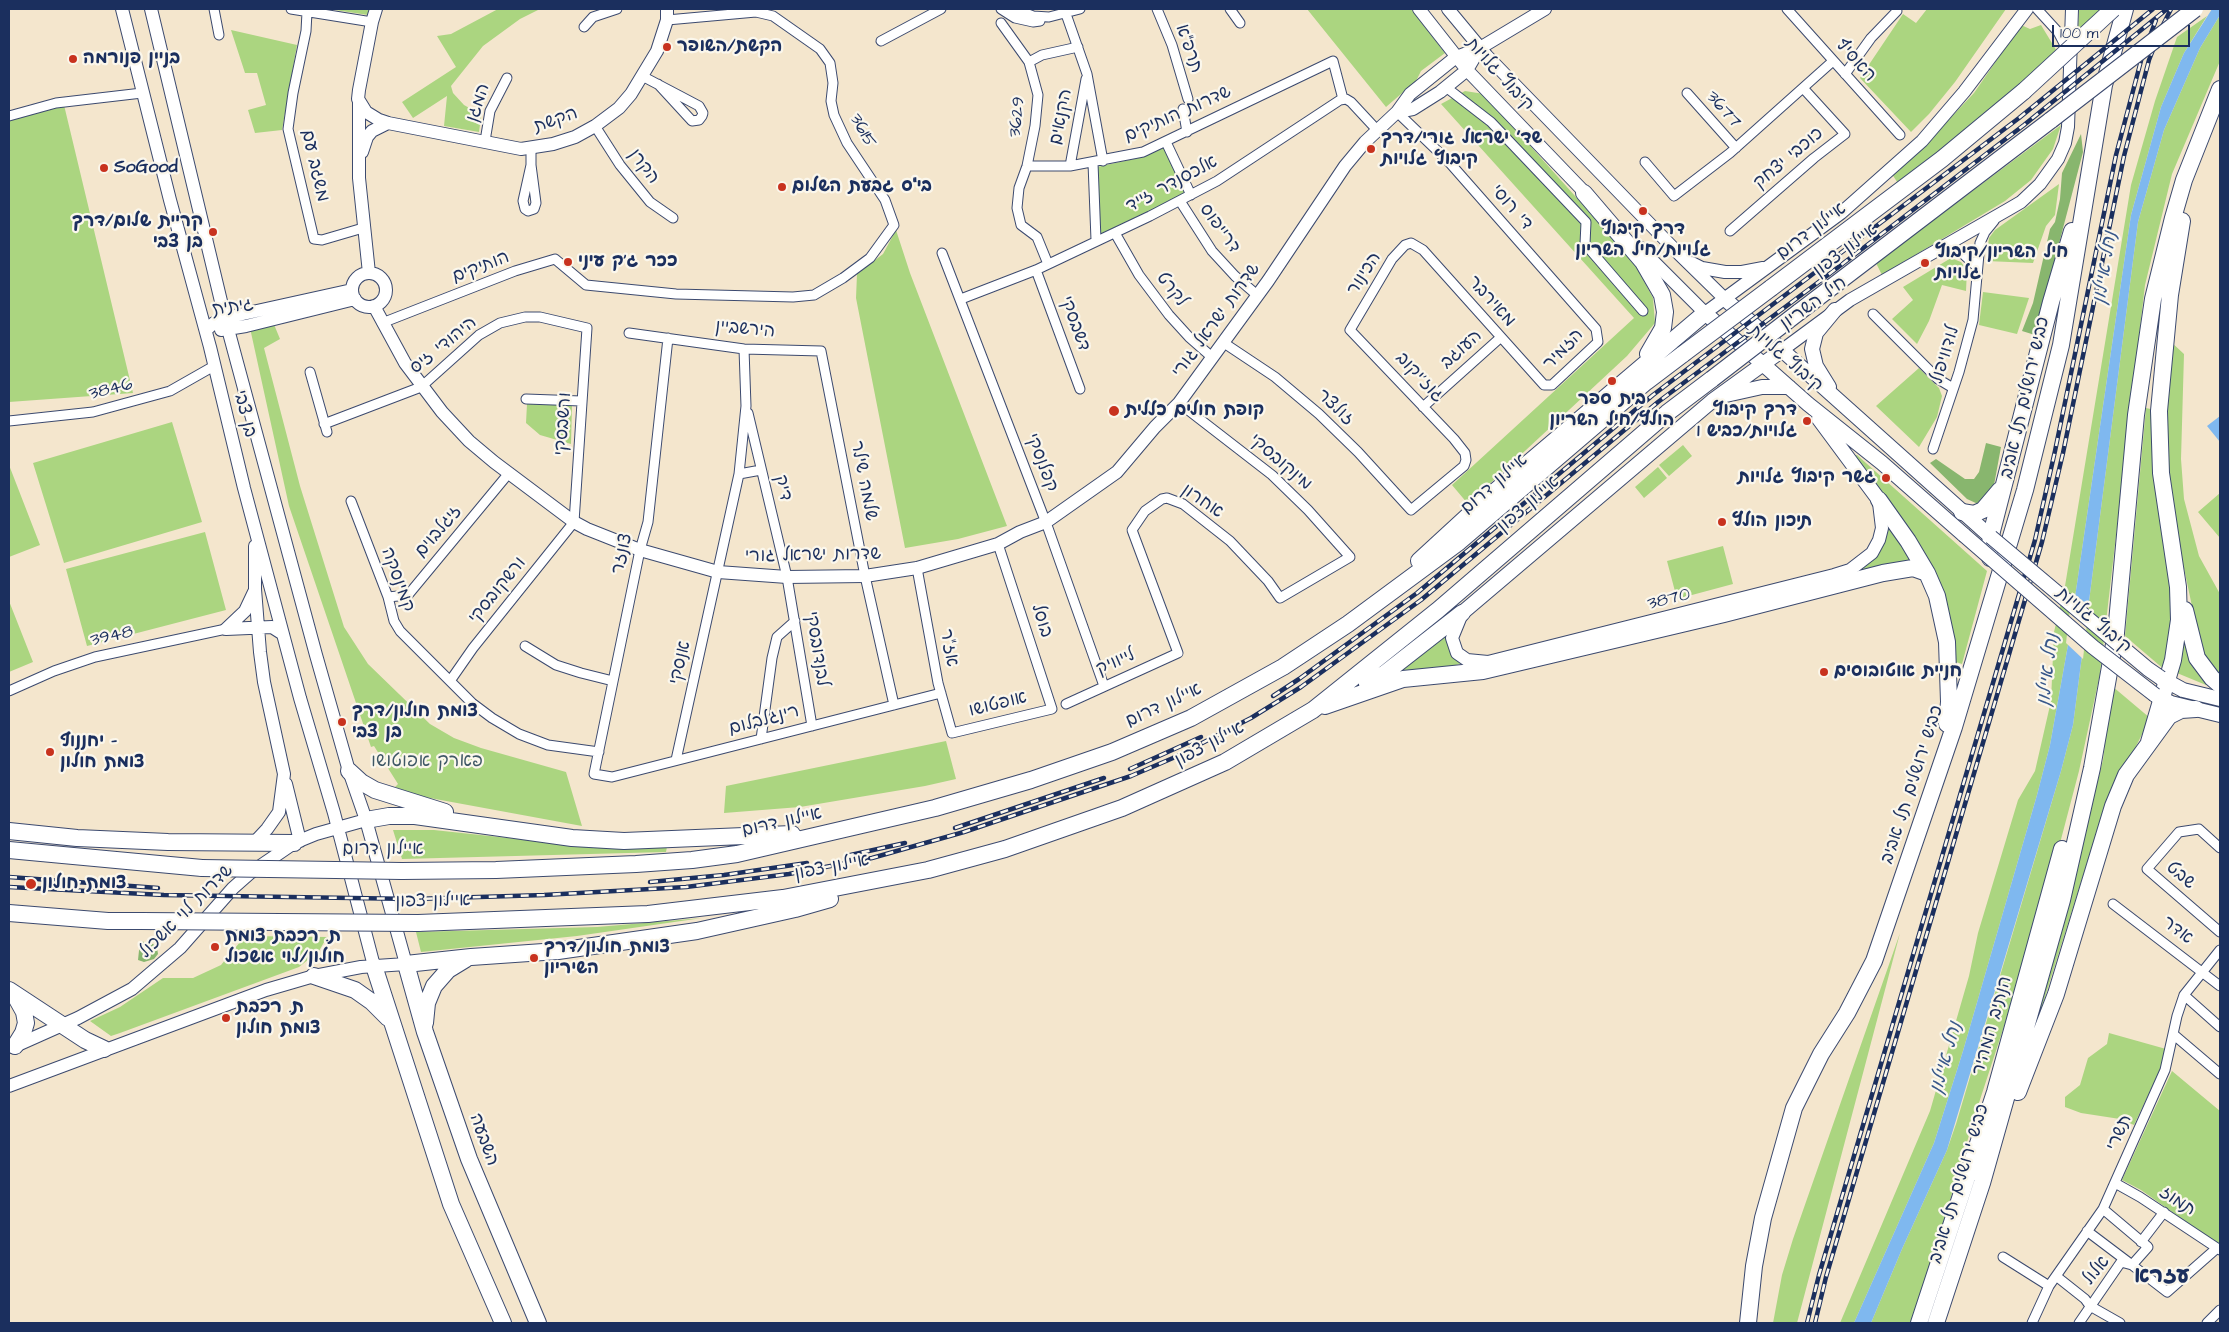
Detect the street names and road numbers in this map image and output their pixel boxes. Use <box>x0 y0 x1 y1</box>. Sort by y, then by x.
street label: תרפ"א <box>1170 22 1206 76</box>
street label: קיבוץ גלויות <box>1460 34 1538 116</box>
street label: האסיף <box>1830 35 1880 87</box>
street label: המגן <box>462 81 496 125</box>
street label: שדרות הותיקים <box>1121 82 1235 148</box>
street label: הקנאים <box>1046 87 1078 147</box>
street label: 3677 <box>1701 87 1745 133</box>
street label: 3629 <box>1005 95 1031 139</box>
street label: הקשת <box>531 103 581 139</box>
street label: 3615 <box>844 110 880 152</box>
street label: כוכבי יצחק <box>1750 124 1828 194</box>
street label: משגב עם <box>295 128 333 204</box>
street label: הקרן <box>623 145 663 189</box>
street label: אלכסנדר זייד <box>1123 152 1221 218</box>
street label: די רוסי <box>1485 181 1537 235</box>
street label: איילון דרום <box>1773 199 1851 265</box>
street label: דרייפוס <box>1194 200 1244 258</box>
street label: איילון צפון <box>1809 220 1883 282</box>
street label: הותיקים <box>449 247 513 289</box>
street label: הכינור <box>1343 248 1387 300</box>
street label: שדרות ישראל גורי <box>1168 260 1266 382</box>
street label: לקרט <box>1151 268 1191 312</box>
street label: מאירבר <box>1462 272 1520 332</box>
street label: חיל השריון <box>1777 273 1851 335</box>
street label: דשבסקי <box>1054 293 1094 355</box>
street label: גיתית <box>211 294 255 322</box>
street label: היהודי זיס <box>406 312 482 380</box>
street label: כביש ירושלים תל אביב <box>1997 315 2055 481</box>
street label: הירשביין <box>714 317 776 343</box>
street label: קיבוץ גלויות <box>1743 321 1827 397</box>
street label: לודוויפול <box>1927 324 1965 386</box>
street label: הזמיר <box>1539 325 1589 375</box>
street label: העוגב <box>1437 326 1487 374</box>
street label: גוז'יקוב <box>1390 348 1448 408</box>
street label: 3846 <box>87 374 135 406</box>
street label: זולצר <box>1312 385 1358 431</box>
street label: בן צבי <box>228 388 260 440</box>
street label: ורשבסקי <box>551 392 577 456</box>
street label: מינקובסקי <box>1244 430 1316 496</box>
street label: קפלנסקי <box>1020 431 1062 495</box>
street label: שלמה שילר <box>845 439 881 523</box>
street label: איילון דרום <box>1457 450 1533 520</box>
street label: איילון צפון <box>1494 472 1564 538</box>
street label: דיק <box>768 473 796 503</box>
street label: אחרון <box>1177 480 1227 524</box>
street label: זיגלבוים <box>411 501 467 563</box>
street label: צונזר <box>608 531 638 577</box>
street label: שדרות ישראל גורי <box>745 544 881 568</box>
street label: קמינסקה <box>375 545 419 615</box>
street label: ורשקובסקי <box>465 553 531 629</box>
street label: קיבוץ גלויות <box>2051 583 2135 659</box>
street label: 3870 <box>1645 584 1693 616</box>
street label: בוסל <box>1025 602 1057 640</box>
street label: לבנדובסקי <box>799 610 833 688</box>
street label: 3948 <box>88 622 136 652</box>
street label: אז"ר <box>934 627 962 669</box>
street label: אנסקי <box>666 639 696 687</box>
street label: לייוויק <box>1093 645 1139 681</box>
street label: איילון דרום <box>1123 679 1205 733</box>
street label: אופטושו <box>967 687 1029 723</box>
street label: רינגלבלום <box>726 701 802 741</box>
street label: כביש ירושלים תל אביב <box>1877 703 1949 867</box>
street label: איילון צפון <box>1172 718 1248 772</box>
street label: איילון דרום <box>740 803 824 843</box>
street label: איילון דרום <box>342 839 424 861</box>
street label: איילון צפון <box>793 850 871 886</box>
street label: שבט <box>2161 857 2199 895</box>
street label: שדרות לוי אשכול <box>136 861 238 963</box>
street label: איילון צפון <box>395 891 471 913</box>
street label: אדר <box>2157 912 2197 950</box>
street label: הנתיב המהיר <box>1969 974 2017 1078</box>
street label: כביש ירושלים תל אביב <box>1925 1102 1995 1266</box>
street label: השבעה <box>464 1111 502 1169</box>
street label: תשרי <box>2102 1111 2138 1155</box>
street label: תמוז <box>2155 1182 2199 1222</box>
street label: אלול <box>2079 1252 2115 1290</box>

